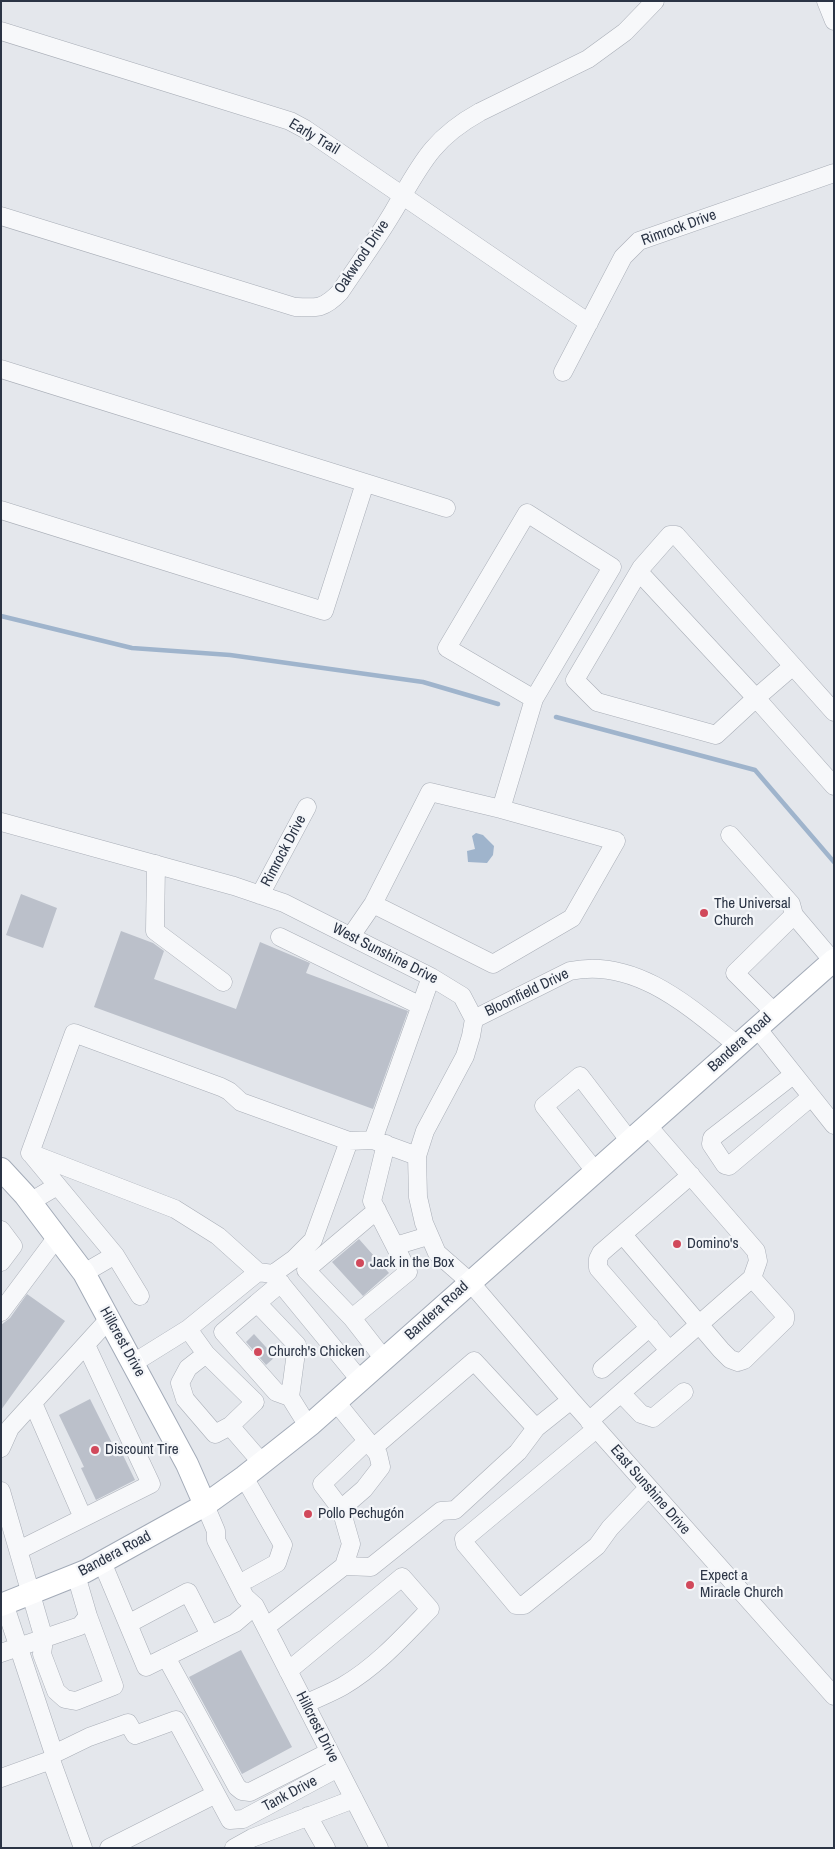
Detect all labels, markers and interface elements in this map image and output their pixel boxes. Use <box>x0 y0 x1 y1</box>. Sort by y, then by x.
street label: Early Trail <box>286 115 342 159</box>
street label: Rimrock Drive <box>639 206 719 250</box>
street label: Oakwood Drive <box>331 217 393 297</box>
street label: Rimrock Drive <box>258 812 310 890</box>
place label: The Universal Church <box>714 895 791 930</box>
marker: The Universal Church <box>698 907 710 919</box>
street label: West Sunshine Drive <box>329 920 441 988</box>
street label: Bloomfield Drive <box>482 965 572 1021</box>
street label: Bandera Road <box>705 1010 775 1076</box>
place label: Domino's <box>687 1235 739 1253</box>
marker: Domino's <box>671 1238 683 1250</box>
place label: Jack in the Box <box>370 1254 454 1272</box>
marker: Jack in the Box <box>354 1257 366 1269</box>
street label: Bandera Road <box>402 1278 472 1344</box>
street label: Hillcrest Drive <box>95 1304 149 1380</box>
place label: Church's Chicken <box>268 1343 365 1361</box>
marker: Church's Chicken <box>252 1346 264 1358</box>
place label: Discount Tire <box>105 1441 179 1459</box>
street label: East Sunshine Drive <box>606 1442 694 1538</box>
marker: Discount Tire <box>89 1444 101 1456</box>
place label: Pollo Pechugón <box>318 1505 404 1523</box>
marker: Pollo Pechugón <box>302 1508 314 1520</box>
street label: Bandera Road <box>76 1527 154 1581</box>
place label: Expect a Miracle Church <box>700 1567 783 1602</box>
marker: Expect a Miracle Church <box>684 1579 696 1591</box>
street label: Hillcrest Drive <box>291 1689 343 1765</box>
street label: Tank Drive <box>260 1772 320 1816</box>

